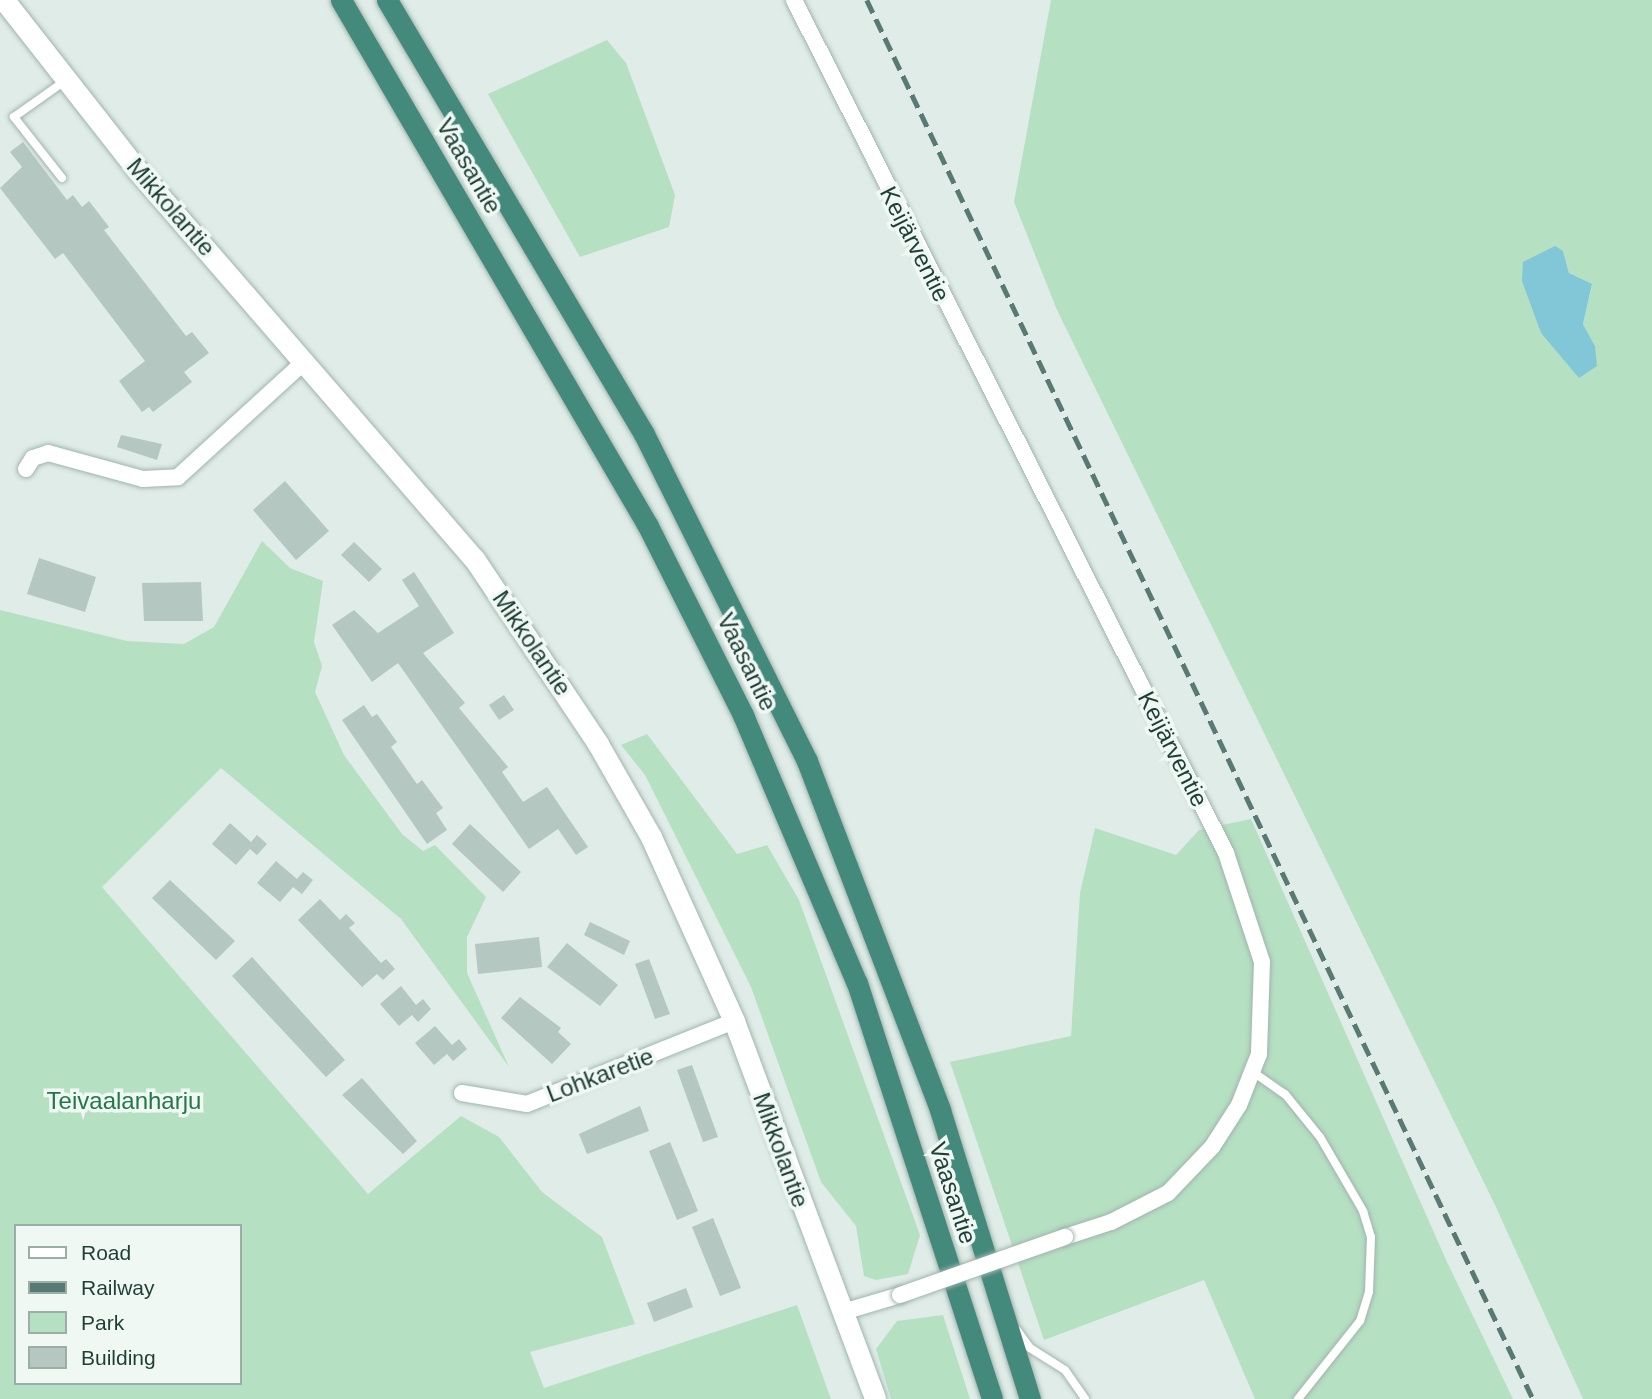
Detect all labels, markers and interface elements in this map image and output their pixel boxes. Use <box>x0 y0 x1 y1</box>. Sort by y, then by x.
street label: Vaasantie <box>430 113 508 219</box>
street label: Mikkolantie <box>121 152 221 262</box>
street label: Keijärventie <box>874 182 956 306</box>
street label: Mikkolantie <box>486 585 578 701</box>
street label: Vaasantie <box>711 609 783 715</box>
street label: Keijärventie <box>1132 687 1214 811</box>
street label: Lohkaretie <box>543 1041 657 1109</box>
park label: Teivaalanharju <box>47 1087 201 1115</box>
street label: Mikkolantie <box>747 1089 815 1211</box>
street label: Vaasantie <box>923 1139 983 1247</box>
legend <box>14 1224 242 1385</box>
text: Road <box>81 1241 131 1264</box>
text: Railway <box>81 1276 155 1299</box>
text: Park <box>81 1311 124 1334</box>
text: Building <box>81 1346 156 1369</box>

